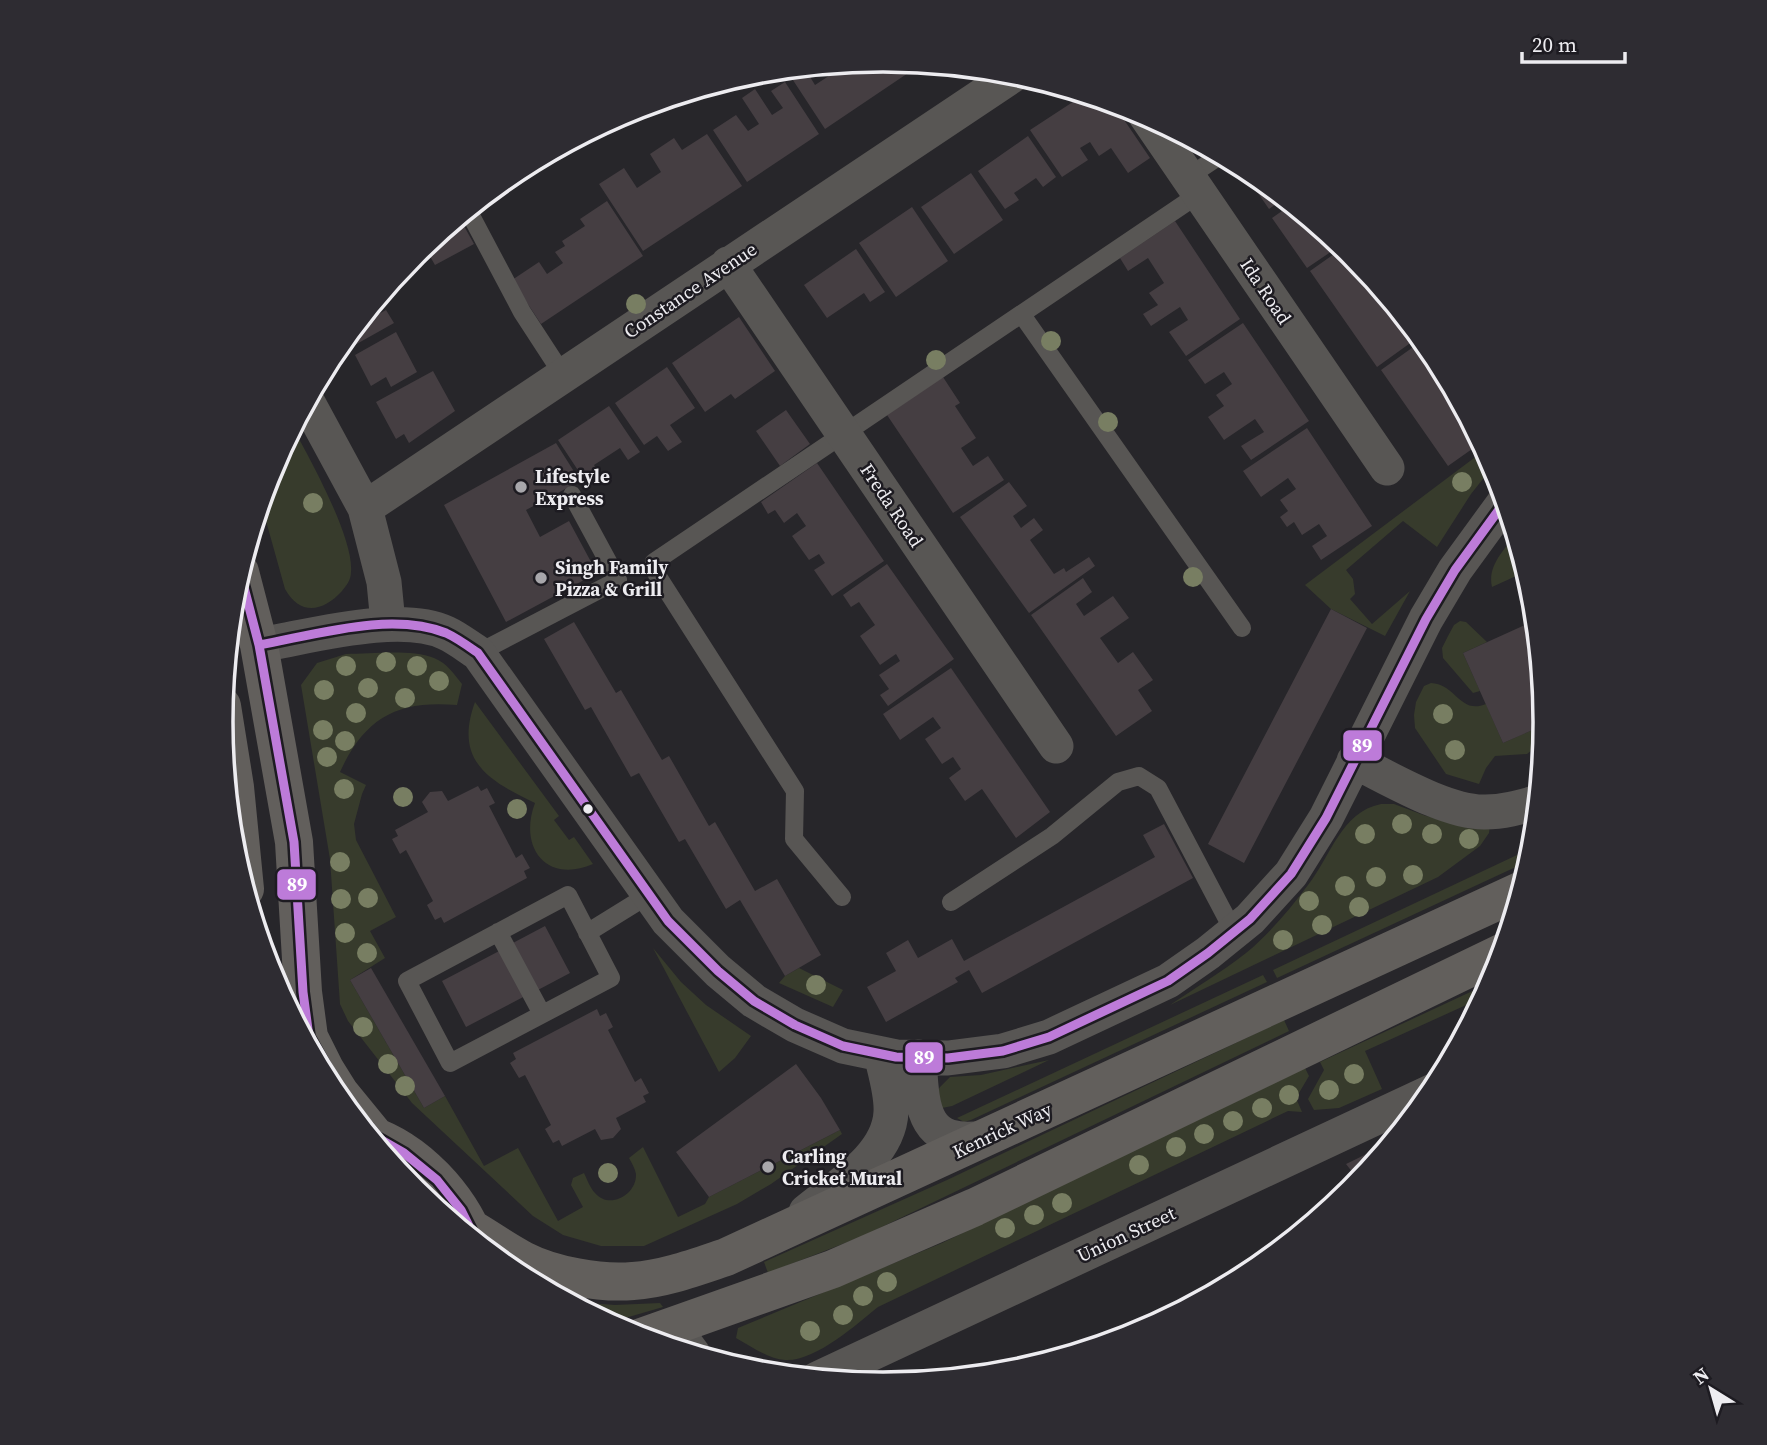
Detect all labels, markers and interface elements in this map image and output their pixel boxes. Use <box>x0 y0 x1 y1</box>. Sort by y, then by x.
scale bar <box>1522 21 1625 65</box>
text: 20 m <box>1532 30 1577 59</box>
street label: Constance Avenue <box>618 236 762 344</box>
street label: Ida Road <box>1234 253 1298 329</box>
street label: Freda Road <box>854 458 930 552</box>
place label: Lifestyle Express <box>535 463 610 511</box>
marker: Lifestyle Express <box>513 479 529 495</box>
place label: Singh Family Pizza & Grill <box>555 554 669 602</box>
marker: Singh Family Pizza & Grill <box>533 570 549 586</box>
line badge: 89 <box>1342 729 1383 762</box>
text: 89 <box>1352 732 1372 758</box>
unlabelled marker <box>581 802 595 816</box>
line badge: 89 <box>276 868 317 901</box>
text: 89 <box>287 871 307 897</box>
line badge: 89 <box>904 1041 944 1074</box>
text: 89 <box>914 1044 934 1070</box>
street label: Kenrick Way <box>948 1096 1056 1164</box>
place label: Carling Cricket Mural <box>782 1143 902 1191</box>
marker: Carling Cricket Mural <box>760 1159 776 1175</box>
street label: Union Street <box>1073 1199 1180 1268</box>
north arrow <box>1676 1354 1746 1424</box>
text: N <box>1687 1361 1714 1390</box>

